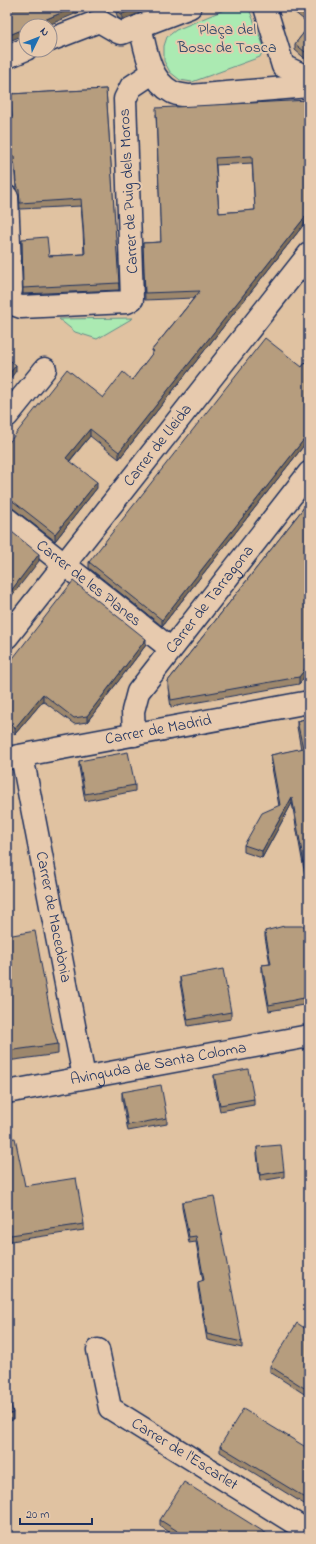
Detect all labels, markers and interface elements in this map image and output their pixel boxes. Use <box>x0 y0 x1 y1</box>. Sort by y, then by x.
north arrow <box>18 18 58 58</box>
park label: Plaça del Bosc de Tosca <box>176 18 277 60</box>
text: N <box>36 24 53 40</box>
street label: Carrer de Puig dels Moros <box>113 108 145 274</box>
street label: Carrer de Lleida <box>118 399 198 492</box>
street label: Carrer de les Planes <box>31 534 146 633</box>
street label: Carrer de Tarragona <box>160 540 260 659</box>
street label: Carrer de Madrid <box>103 708 214 752</box>
street label: Carrer de Macedònia <box>29 849 78 985</box>
street label: Avinguda de Santa Coloma <box>68 1036 248 1092</box>
street label: Carrer de l'Escarlet <box>126 1412 243 1497</box>
scale bar <box>20 1500 92 1526</box>
text: 20 m <box>26 1506 49 1524</box>

